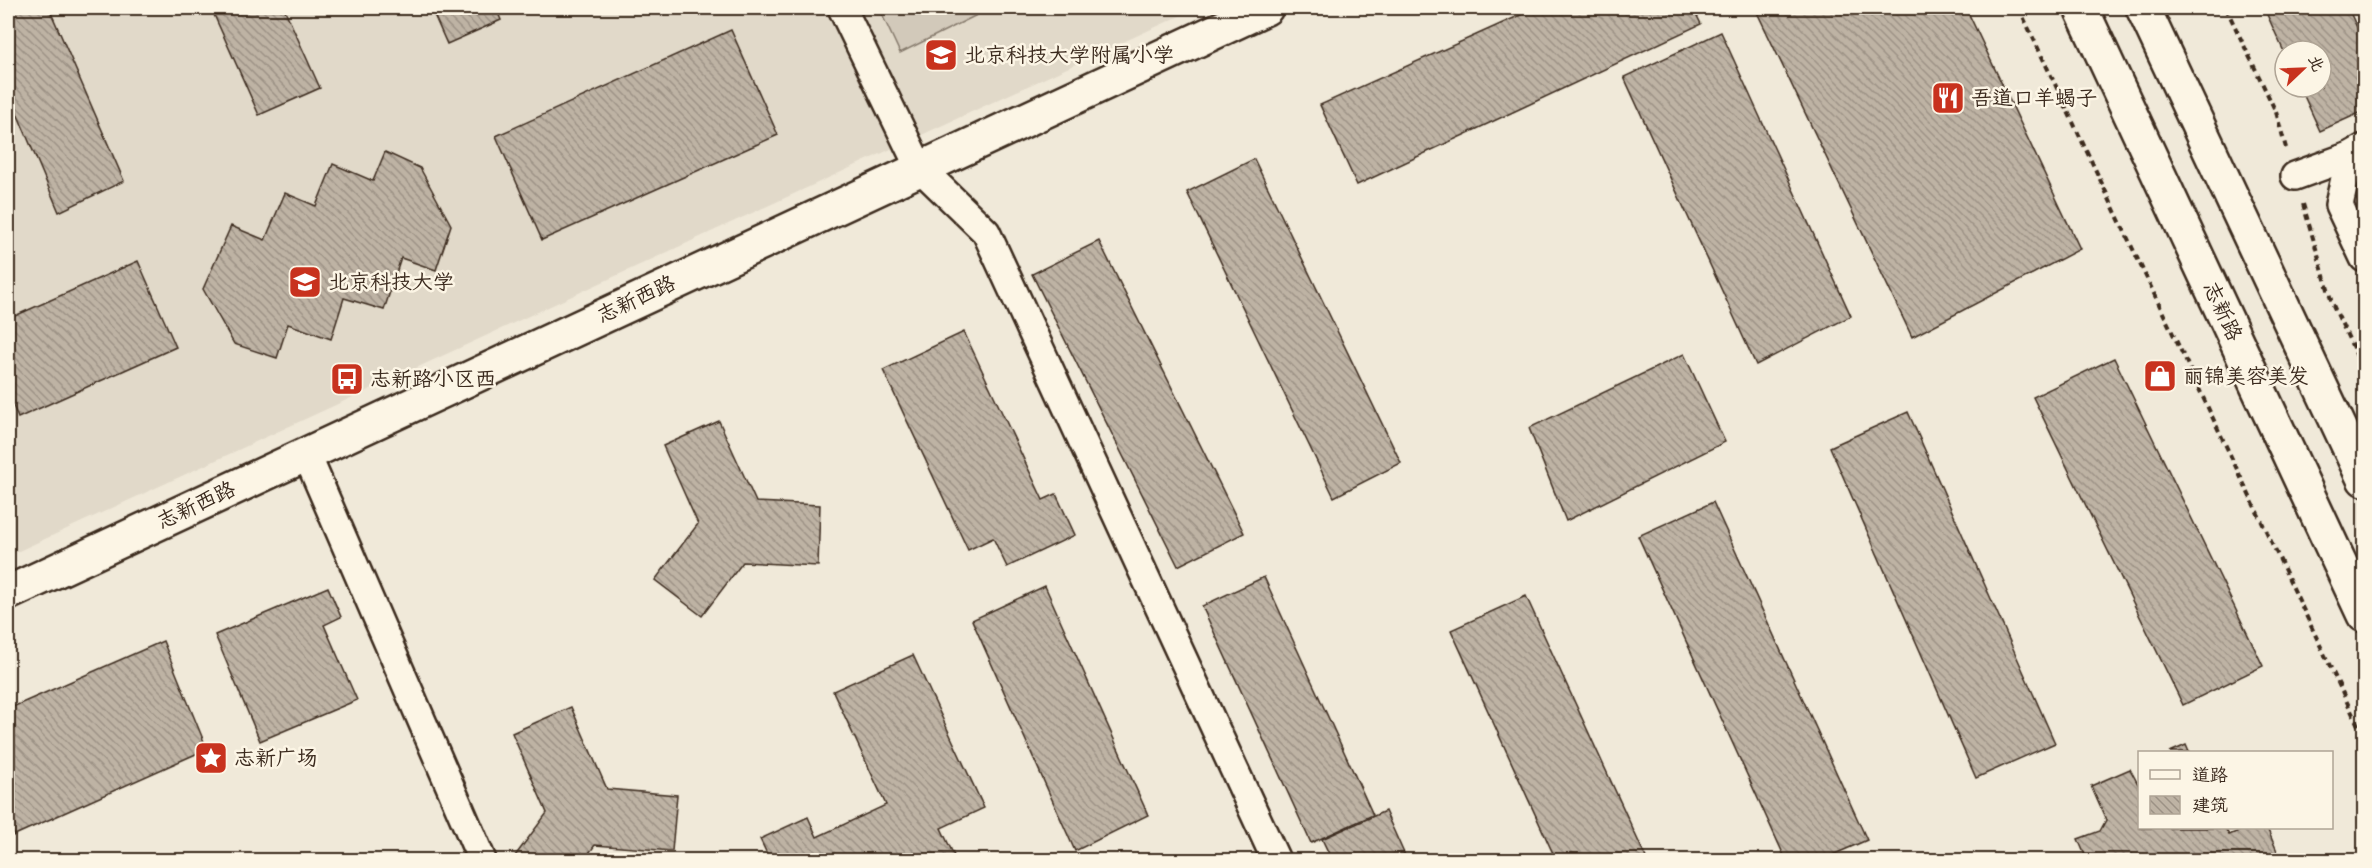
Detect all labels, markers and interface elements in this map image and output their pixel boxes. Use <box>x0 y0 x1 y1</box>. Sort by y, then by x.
school or university icon: 北京科技大学附属小学 <box>923 37 959 73</box>
north arrow <box>2273 39 2333 99</box>
place label: 北京科技大学附属小学 <box>964 43 1174 73</box>
text: 北 <box>2301 52 2328 76</box>
restaurant icon: 吾道口羊蝎子 <box>1930 80 1966 116</box>
place label: 吾道口羊蝎子 <box>1971 86 2097 116</box>
school or university icon: 北京科技大学 <box>287 264 323 300</box>
place label: 北京科技大学 <box>328 270 454 300</box>
street label: 志新西路 <box>593 270 682 333</box>
street label: 志新路 <box>2193 277 2247 347</box>
shop icon: 丽锦美容美发 <box>2142 358 2178 394</box>
bus stop icon: 志新路小区西 <box>329 361 365 397</box>
place label: 丽锦美容美发 <box>2183 364 2309 394</box>
place label: 志新路小区西 <box>370 367 496 397</box>
street label: 志新西路 <box>153 476 242 539</box>
place icon: 志新广场 <box>193 740 229 776</box>
place label: 志新广场 <box>234 746 318 776</box>
legend <box>2138 751 2333 829</box>
text: 道路 <box>2192 765 2228 790</box>
text: 建筑 <box>2192 795 2228 820</box>

